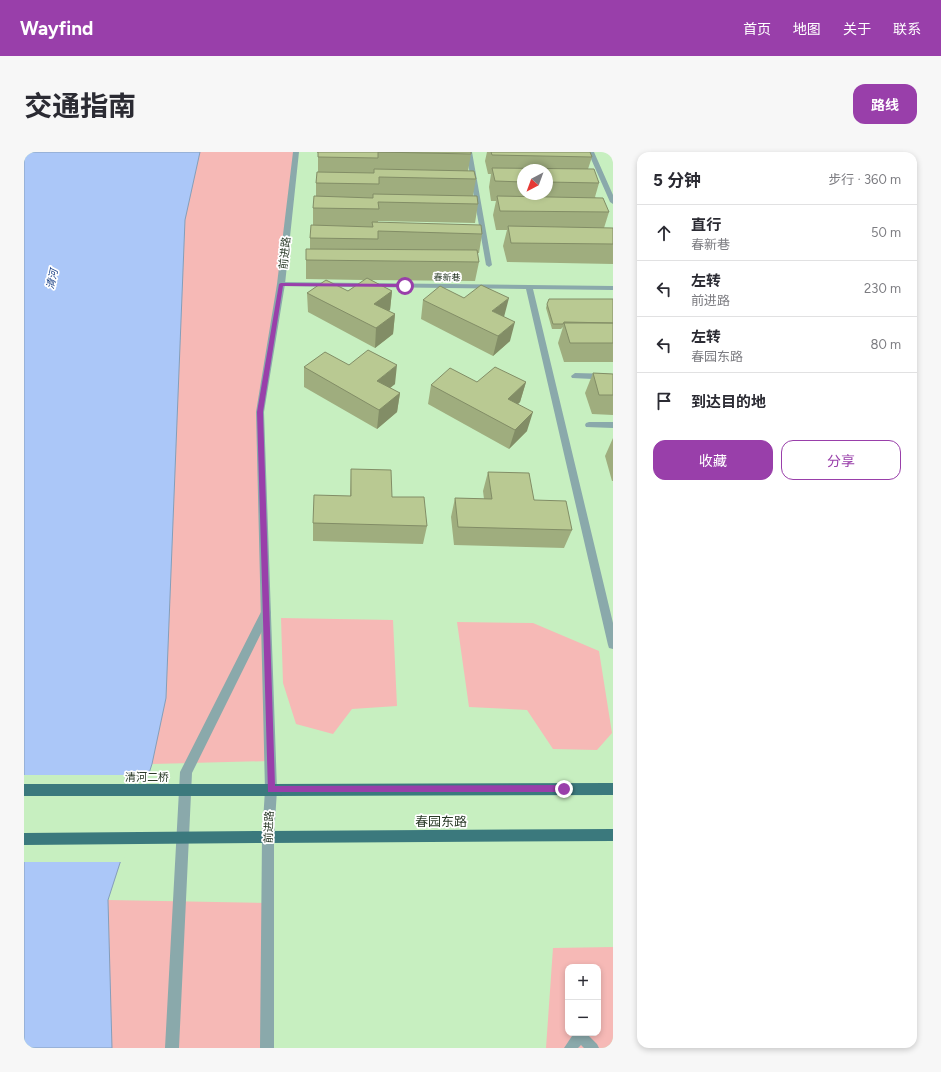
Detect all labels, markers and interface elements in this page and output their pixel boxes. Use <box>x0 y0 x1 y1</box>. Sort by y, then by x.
text: Wayfind <box>20 17 93 40</box>
text: 首页 <box>743 21 771 38</box>
text: 地图 <box>793 21 821 38</box>
text: 关于 <box>843 21 871 38</box>
text: 联系 <box>893 21 921 38</box>
button: 路线 <box>853 84 917 124</box>
text: 交通指南 <box>24 89 136 123</box>
north arrow <box>517 164 553 200</box>
text: 5 分钟 <box>653 170 701 190</box>
text: 步行 · 360 m <box>828 172 901 187</box>
text: 直行 <box>691 216 721 234</box>
icon: ahead <box>653 222 675 244</box>
text: 50 m <box>871 225 901 240</box>
street label: 前进路 <box>277 236 293 270</box>
text: 春新巷 <box>691 237 730 252</box>
water label: 清河 <box>44 266 61 290</box>
street label: 春新巷 <box>433 271 461 283</box>
text: 左转 <box>691 272 721 290</box>
route start <box>396 277 414 295</box>
icon: left <box>653 278 675 300</box>
text: 230 m <box>864 281 901 296</box>
text: 前进路 <box>691 293 730 308</box>
text: 左转 <box>691 328 721 346</box>
icon: left <box>653 334 675 356</box>
text: 80 m <box>870 337 901 352</box>
text: 春园东路 <box>691 349 743 364</box>
icon: arrive <box>653 390 675 412</box>
text: 到达目的地 <box>691 393 766 411</box>
button: 收藏 <box>653 440 773 480</box>
button: 分享 <box>781 440 901 480</box>
street label: 清河二桥 <box>125 771 169 784</box>
route end <box>555 780 573 798</box>
street label: 前进路 <box>262 810 276 844</box>
street label: 春园东路 <box>415 814 467 829</box>
map controls <box>565 964 601 1036</box>
button: + <box>565 964 601 1000</box>
button: − <box>565 1000 601 1036</box>

